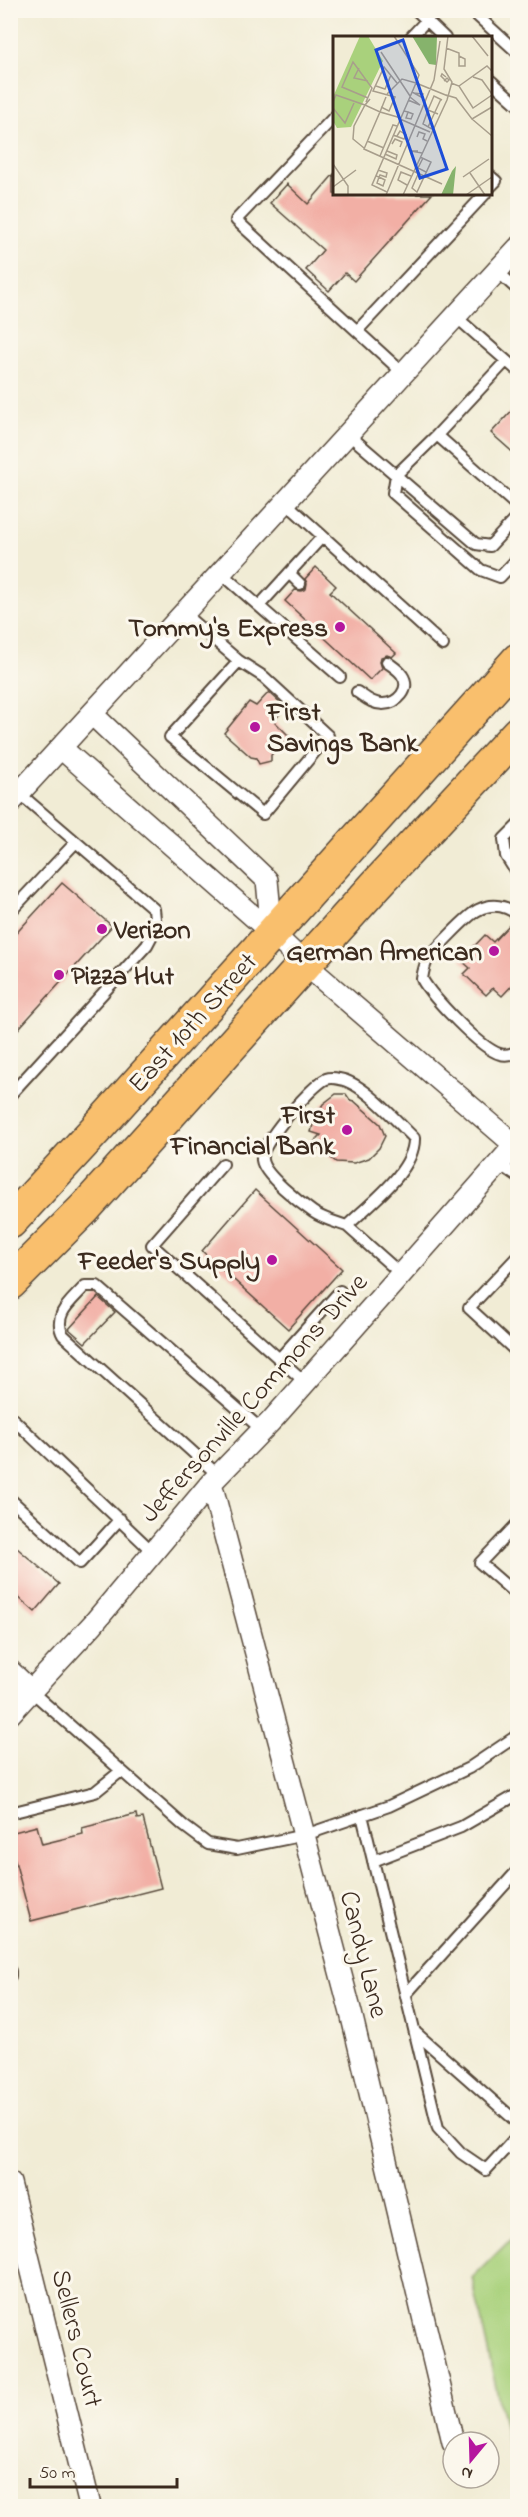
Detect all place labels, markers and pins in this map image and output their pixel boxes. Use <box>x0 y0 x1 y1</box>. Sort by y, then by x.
place label: Tommy's Express <box>128 610 328 649</box>
marker: Tommy's Express <box>333 620 347 634</box>
place label: First Savings Bank <box>265 694 419 765</box>
marker: First Savings Bank <box>248 720 262 734</box>
place label: Verizon <box>113 912 191 951</box>
marker: Verizon <box>95 922 109 936</box>
place label: German American <box>286 934 482 973</box>
marker: German American <box>487 944 501 958</box>
place label: Pizza Hut <box>71 958 175 997</box>
marker: Pizza Hut <box>52 968 66 982</box>
place label: First Financial Bank <box>169 1097 336 1167</box>
marker: First Financial Bank <box>340 1123 354 1137</box>
place label: Feeder's Supply <box>77 1243 260 1282</box>
marker: Feeder's Supply <box>265 1253 279 1267</box>

